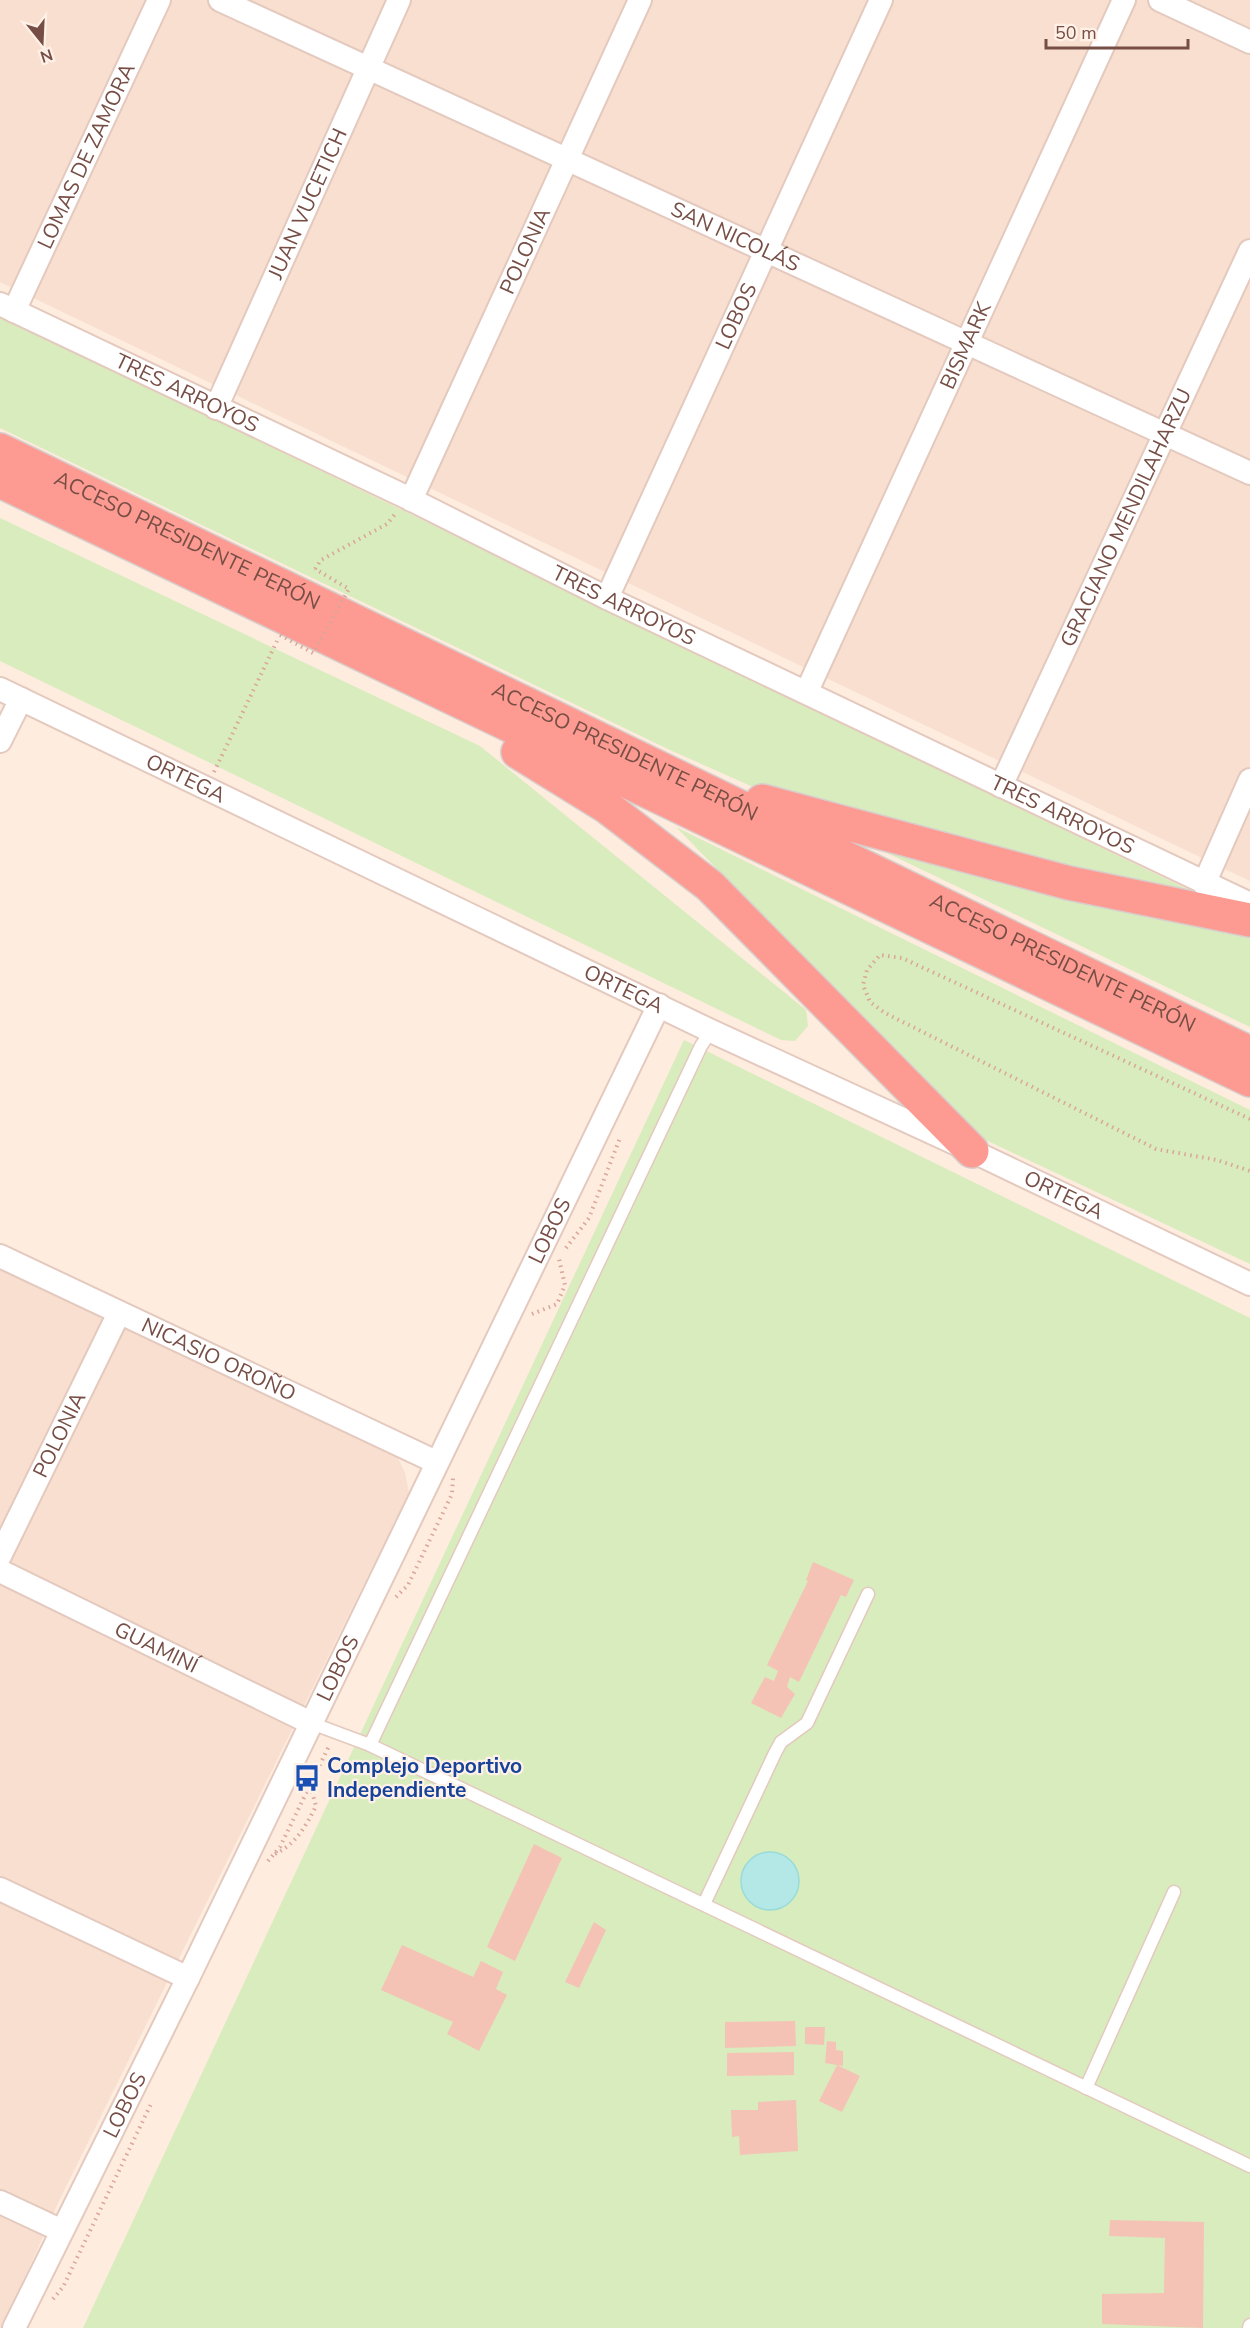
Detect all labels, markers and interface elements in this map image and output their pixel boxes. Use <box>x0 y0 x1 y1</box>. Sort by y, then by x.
north arrow <box>12 12 72 72</box>
scale bar <box>1046 12 1188 50</box>
text: 50 m <box>1055 21 1097 45</box>
text: N <box>37 43 55 68</box>
street label: LOMAS DE ZAMORA <box>31 58 142 254</box>
street label: JUAN VUCETICH <box>261 124 354 284</box>
street label: SAN NICOLÁS <box>666 195 804 278</box>
street label: POLONIA <box>493 203 557 299</box>
street label: LOBOS <box>709 278 763 354</box>
street label: BISMARK <box>933 297 998 394</box>
street label: TRES ARROYOS <box>110 347 264 439</box>
street label: GRACIANO MENDILAHARZU <box>1054 384 1198 651</box>
street label: ACCESO PRESIDENTE PERÓN <box>50 464 325 616</box>
street label: TRES ARROYOS <box>547 559 700 652</box>
street label: ACCESO PRESIDENTE PERÓN <box>488 675 763 828</box>
street label: ORTEGA <box>141 747 230 809</box>
street label: TRES ARROYOS <box>986 769 1139 861</box>
street label: ACCESO PRESIDENTE PERÓN <box>925 887 1200 1039</box>
street label: ORTEGA <box>579 958 668 1020</box>
street label: ORTEGA <box>1019 1164 1108 1226</box>
street label: LOBOS <box>522 1193 578 1268</box>
street label: NICASIO OROÑO <box>137 1311 301 1408</box>
street label: POLONIA <box>27 1387 92 1482</box>
street label: GUAMINÍ <box>110 1615 204 1680</box>
street label: LOBOS <box>310 1631 366 1706</box>
place label: Complejo Deportivo Independiente <box>327 1752 522 1804</box>
bus stop icon: Complejo Deportivo Independiente <box>292 1763 322 1793</box>
street label: LOBOS <box>97 2067 153 2143</box>

